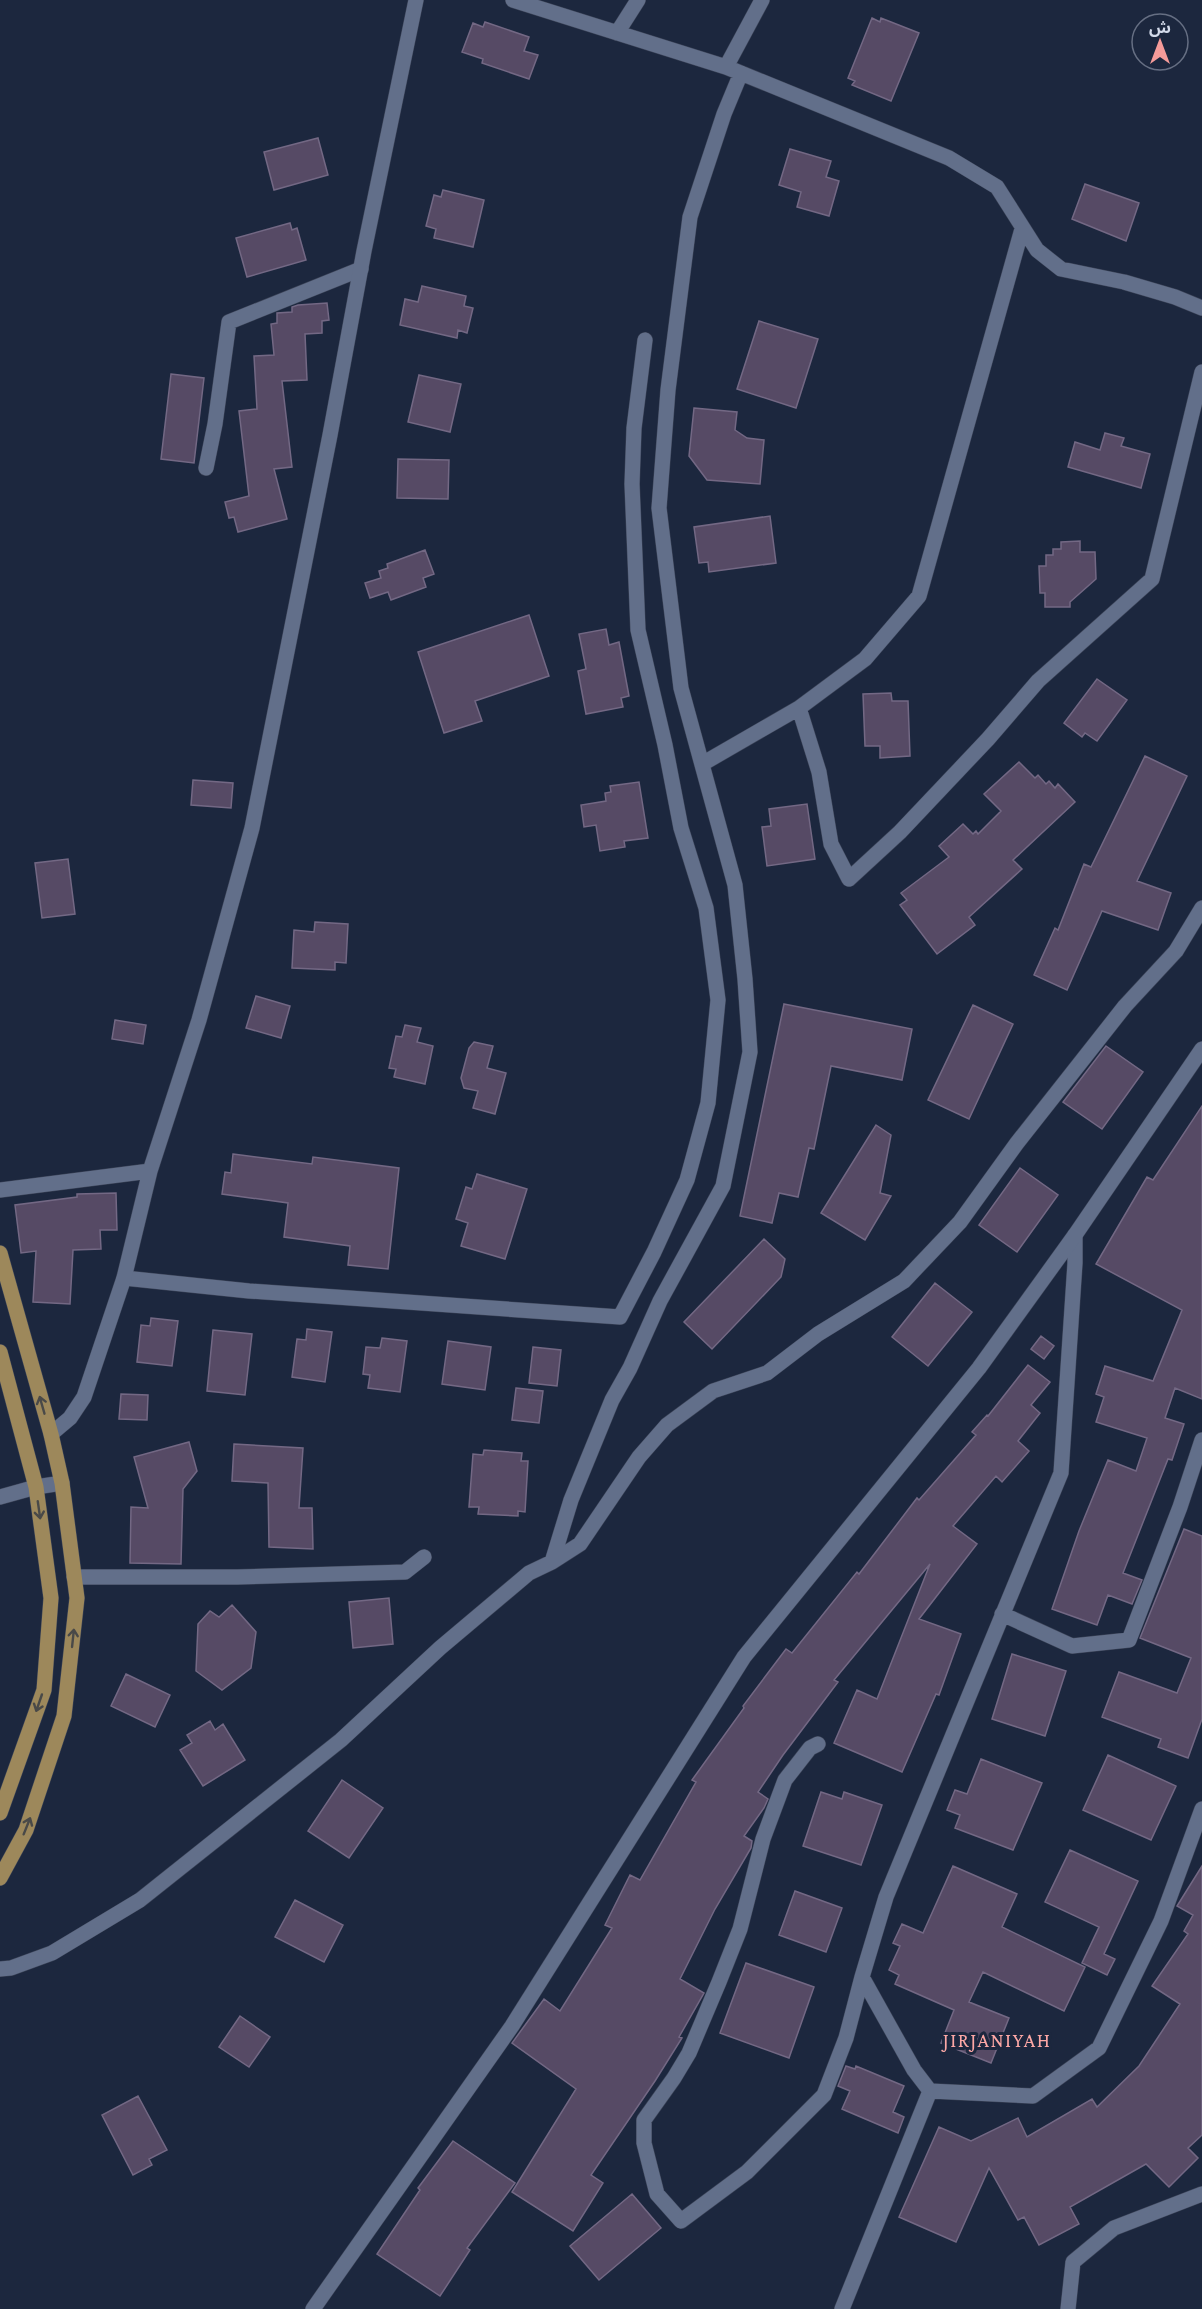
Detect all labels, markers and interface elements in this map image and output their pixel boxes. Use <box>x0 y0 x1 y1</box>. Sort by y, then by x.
north arrow <box>1130 12 1190 72</box>
text: ش <box>1149 19 1171 37</box>
one-way arrow <box>36 1396 47 1415</box>
one-way arrow <box>34 1500 45 1520</box>
one-way arrow <box>68 1629 79 1648</box>
one-way arrow <box>32 1693 43 1712</box>
one-way arrow <box>22 1818 33 1836</box>
district label: JIRJANIYAH <box>941 2029 1051 2052</box>

